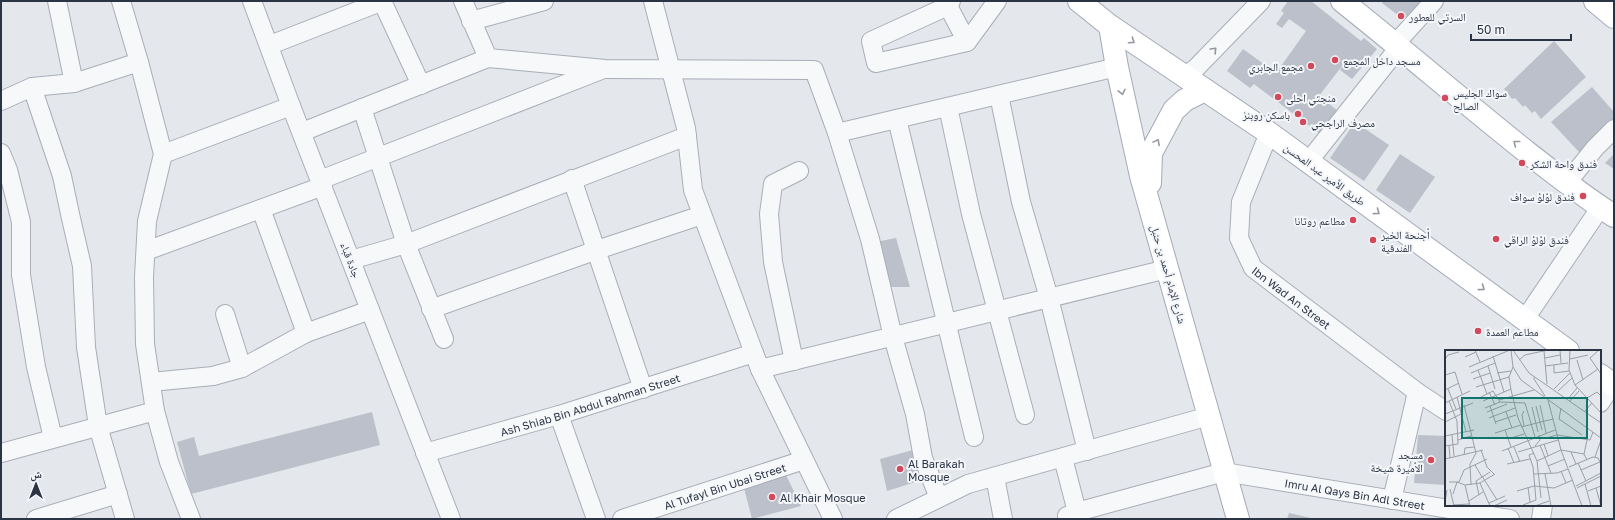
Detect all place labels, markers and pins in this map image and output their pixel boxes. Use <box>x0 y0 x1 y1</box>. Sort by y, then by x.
place label: السرتي للعطور <box>1408 10 1466 25</box>
marker: السرتي للعطور <box>1396 11 1406 21</box>
place label: مسجد داخل المجمع <box>1343 54 1421 68</box>
marker: مسجد داخل المجمع <box>1330 55 1340 65</box>
place label: مجمع الجابري <box>1249 60 1303 75</box>
marker: مجمع الجابري <box>1306 61 1316 71</box>
place label: سواك الجليس الصالح <box>1453 86 1507 113</box>
place label: منجتي احلى <box>1286 91 1336 106</box>
marker: منجتي احلى <box>1273 92 1283 102</box>
marker: سواك الجليس الصالح <box>1440 93 1450 103</box>
place label: باسكن روبنز <box>1242 108 1290 122</box>
marker: باسكن روبنز <box>1293 109 1303 119</box>
place label: مصرف الراجحي <box>1311 116 1375 131</box>
marker: مصرف الراجحي <box>1298 117 1308 127</box>
place label: فندق واحة الشكر <box>1529 157 1598 171</box>
marker: فندق واحة الشكر <box>1517 158 1527 168</box>
place label: فندق لؤلؤ سواف <box>1510 190 1575 204</box>
marker: فندق لؤلؤ سواف <box>1578 191 1588 201</box>
place label: مطاعم روتانا <box>1294 214 1345 229</box>
marker: مطاعم روتانا <box>1348 215 1358 225</box>
place label: أجنحة الخير الفندقية <box>1380 228 1430 254</box>
place label: فندق لؤلؤ الراقي <box>1504 233 1569 248</box>
marker: فندق لؤلؤ الراقي <box>1491 234 1501 244</box>
marker: أجنحة الخير الفندقية <box>1368 235 1378 245</box>
place label: مطاعم العمدة <box>1486 325 1539 340</box>
marker: مطاعم العمدة <box>1473 326 1483 336</box>
place label: مسجد الأميرة شيخة <box>1371 448 1423 474</box>
marker: مسجد الأميرة شيخة <box>1426 455 1436 465</box>
place label: Al Barakah Mosque <box>908 457 965 483</box>
marker: Al Barakah Mosque <box>895 464 905 474</box>
place label: Al Khair Mosque <box>780 491 866 504</box>
marker: Al Khair Mosque <box>767 492 777 502</box>

